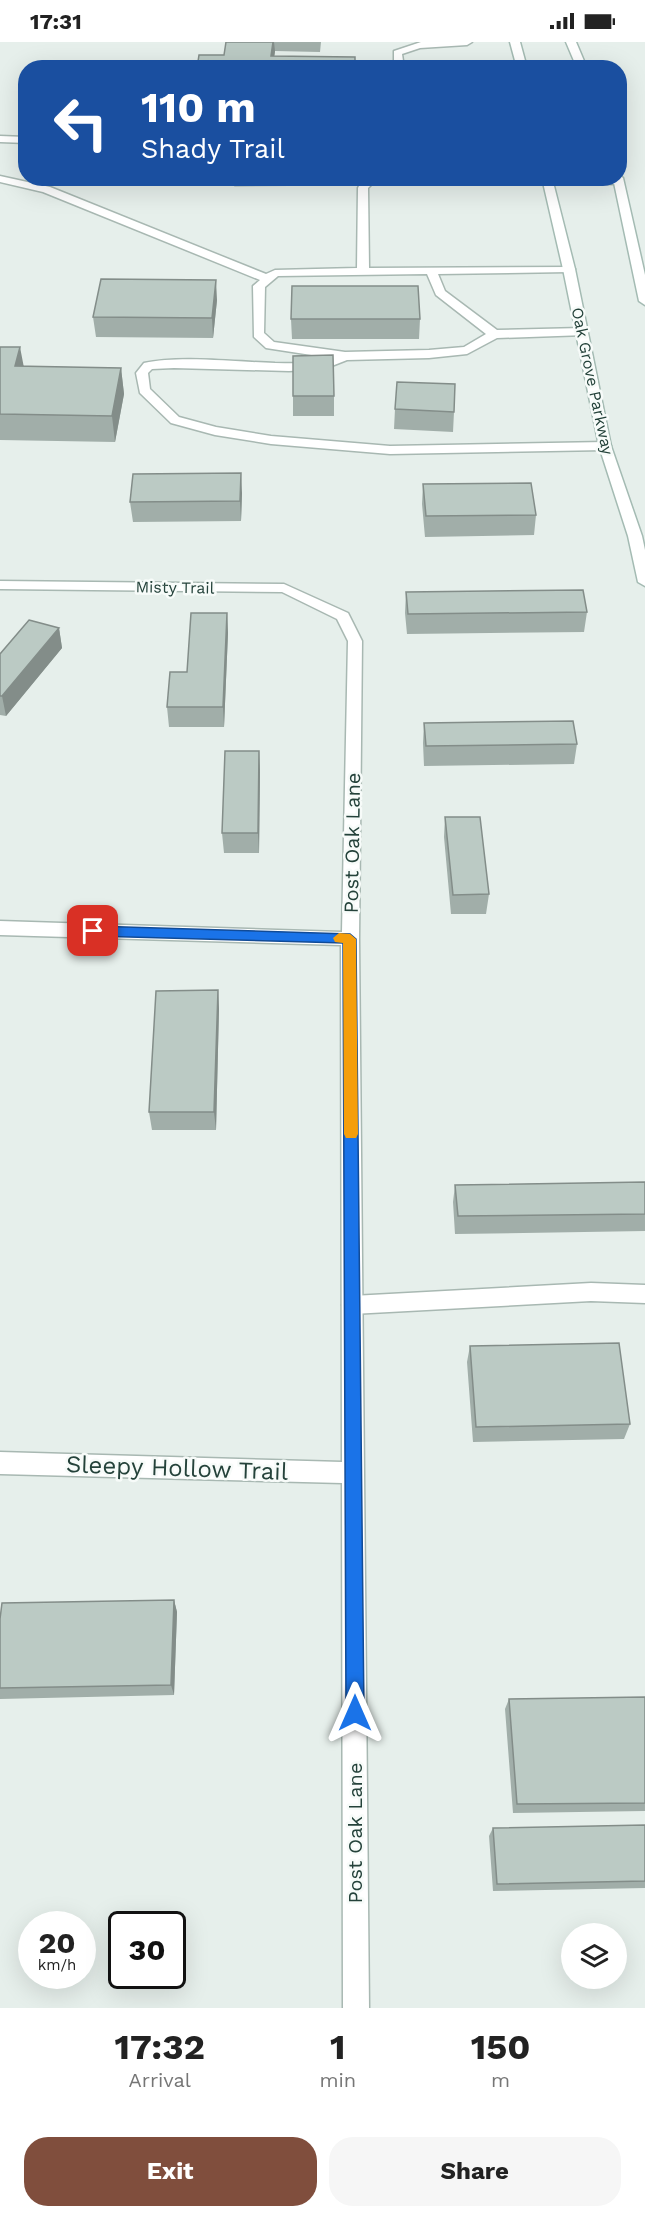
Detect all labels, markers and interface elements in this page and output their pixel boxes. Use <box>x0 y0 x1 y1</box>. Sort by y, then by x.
text: 17:31 <box>30 9 82 34</box>
text: 110 m <box>141 83 256 132</box>
icon: left <box>42 84 120 162</box>
text: Shady Trail <box>141 133 285 165</box>
street label: Oak Grove Parkway <box>568 306 618 457</box>
street label: Misty Trail <box>135 577 215 598</box>
street label: Post Oak Lane <box>339 772 365 914</box>
pin <box>67 905 118 956</box>
icon: arrive <box>76 914 109 947</box>
street label: Sleepy Hollow Trail <box>65 1450 289 1486</box>
position arrow <box>323 1681 387 1745</box>
street label: Post Oak Lane <box>343 1763 367 1903</box>
speed limit sign: 30 <box>108 1911 186 1989</box>
map controls <box>561 1923 627 1989</box>
button: layers <box>561 1923 627 1989</box>
text: 20 <box>38 1925 76 1960</box>
text: km/h <box>38 1956 76 1974</box>
text: 17:32 <box>115 2026 205 2068</box>
text: 1 <box>330 2026 346 2068</box>
text: 150 <box>471 2026 530 2068</box>
text: Arrival <box>129 2068 191 2092</box>
text: min <box>319 2068 356 2092</box>
text: m <box>491 2068 510 2092</box>
button: Exit <box>24 2137 317 2206</box>
button: Share <box>329 2137 621 2206</box>

